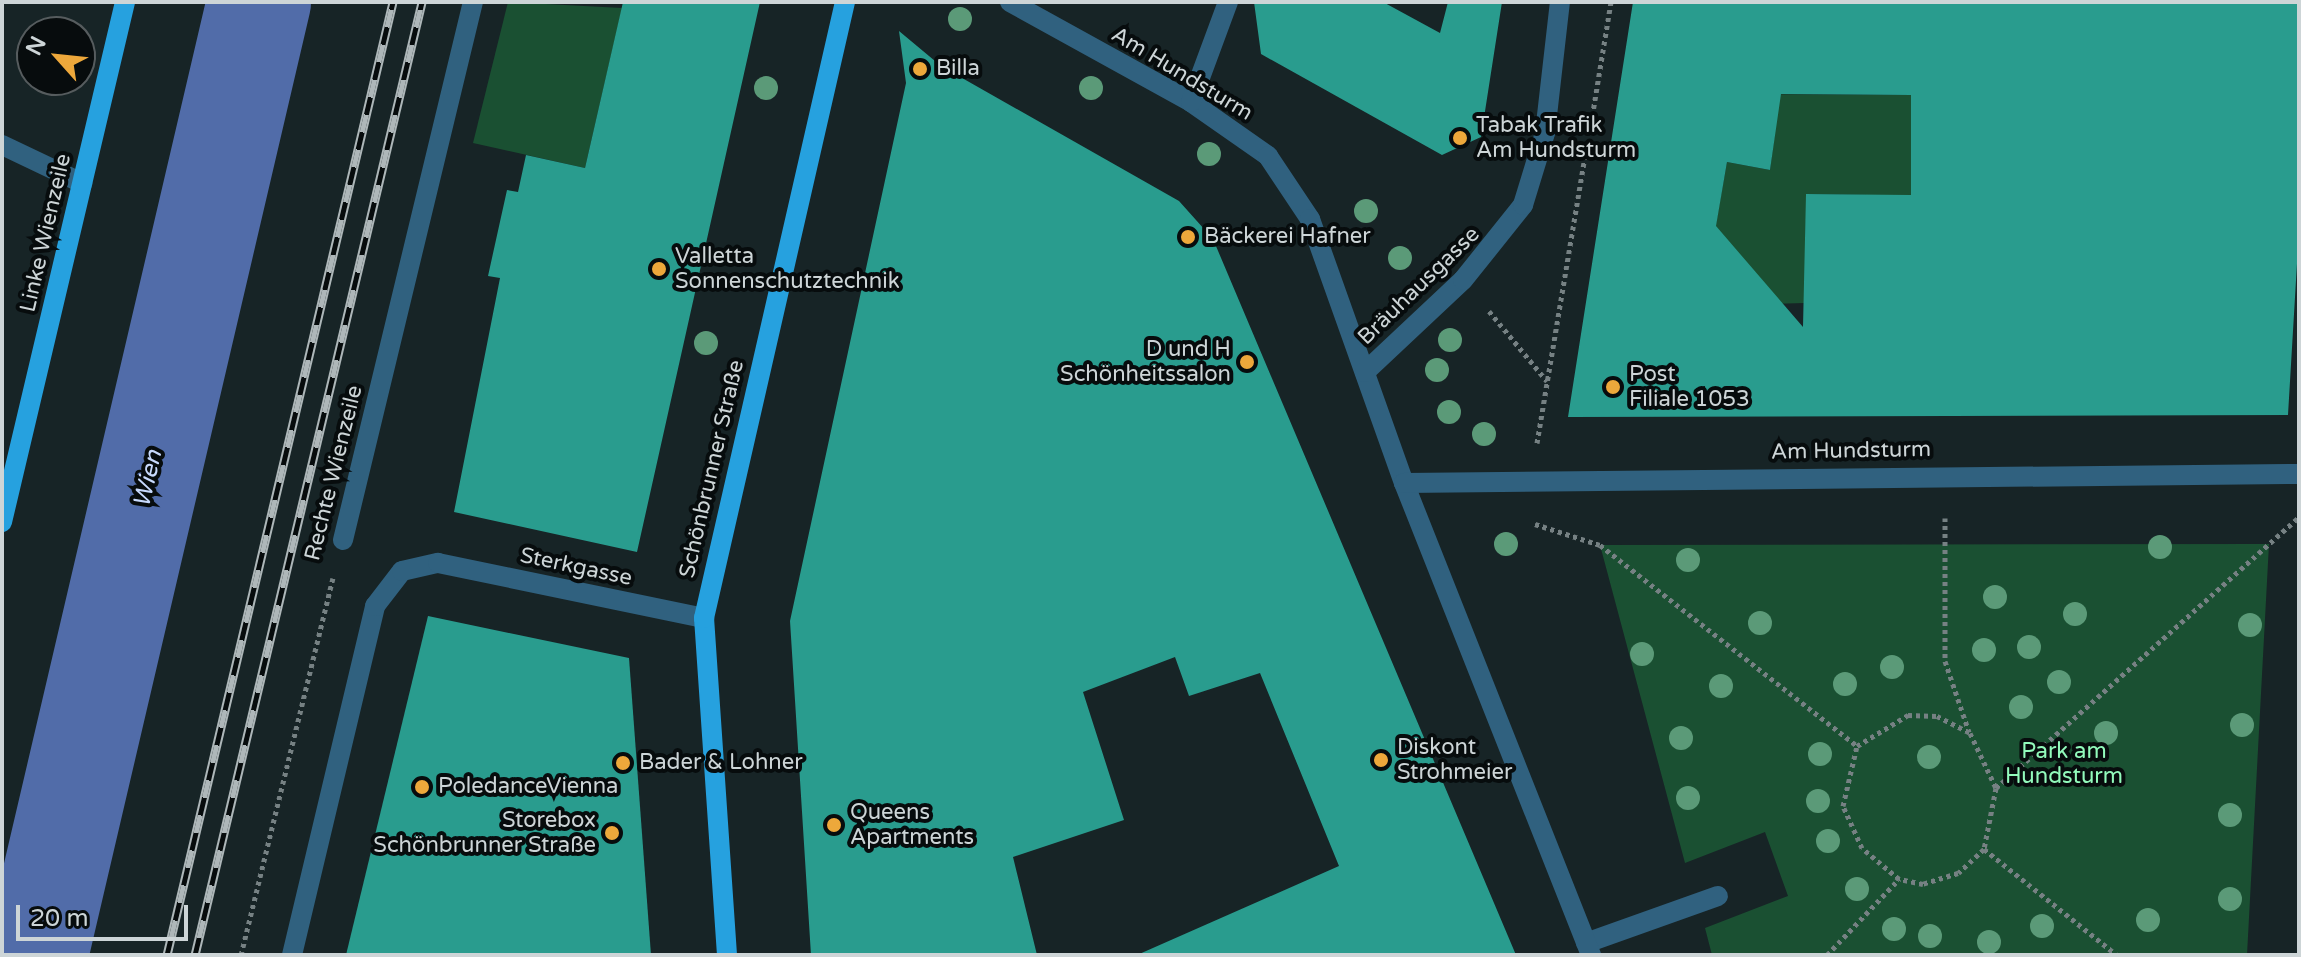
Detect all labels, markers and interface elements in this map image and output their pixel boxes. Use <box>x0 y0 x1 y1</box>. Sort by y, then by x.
north arrow <box>16 16 96 96</box>
street label: Am Hundsturm <box>1107 21 1257 127</box>
text: N <box>21 32 52 60</box>
place label: Billa <box>936 56 980 82</box>
marker: Billa <box>911 60 929 78</box>
place label: Tabak Trafik Am Hundsturm <box>1476 112 1636 164</box>
marker: Tabak Trafik Am Hundsturm <box>1451 129 1469 147</box>
street label: Linke Wienzeile <box>15 151 77 315</box>
street label: Bräuhausgasse <box>1353 221 1485 351</box>
place label: Bäckerei Hafner <box>1204 224 1371 250</box>
marker: Bäckerei Hafner <box>1179 228 1197 246</box>
place label: Valletta Sonnenschutztechnik <box>675 243 900 294</box>
marker: Valletta Sonnenschutztechnik <box>650 260 668 278</box>
place label: D und H Schönheitssalon <box>1060 336 1231 388</box>
marker: D und H Schönheitssalon <box>1238 353 1256 371</box>
street label: Schönbrunner Straße <box>674 358 750 580</box>
place label: Post Filiale 1053 <box>1629 361 1750 412</box>
marker: Post Filiale 1053 <box>1604 378 1622 396</box>
street label: Rechte Wienzeile <box>299 383 369 563</box>
street label: Am Hundsturm <box>1771 436 1931 466</box>
water label: Wien <box>127 447 169 511</box>
street label: Sterkgasse <box>518 542 634 592</box>
place label: Diskont Strohmeier <box>1397 734 1512 786</box>
park label: Park am Hundsturm <box>2005 738 2123 790</box>
place label: Bader & Lohner <box>639 750 803 776</box>
marker: Diskont Strohmeier <box>1372 751 1390 769</box>
marker: Bader & Lohner <box>614 754 632 772</box>
place label: PoledanceVienna <box>438 774 618 800</box>
marker: PoledanceVienna <box>413 778 431 796</box>
place label: Queens Apartments <box>850 799 974 850</box>
place label: Storebox Schönbrunner Straße <box>373 807 596 858</box>
marker: Queens Apartments <box>825 816 843 834</box>
marker: Storebox Schönbrunner Straße <box>603 824 621 842</box>
scale bar <box>20 889 192 939</box>
text: 20 m <box>30 904 88 933</box>

